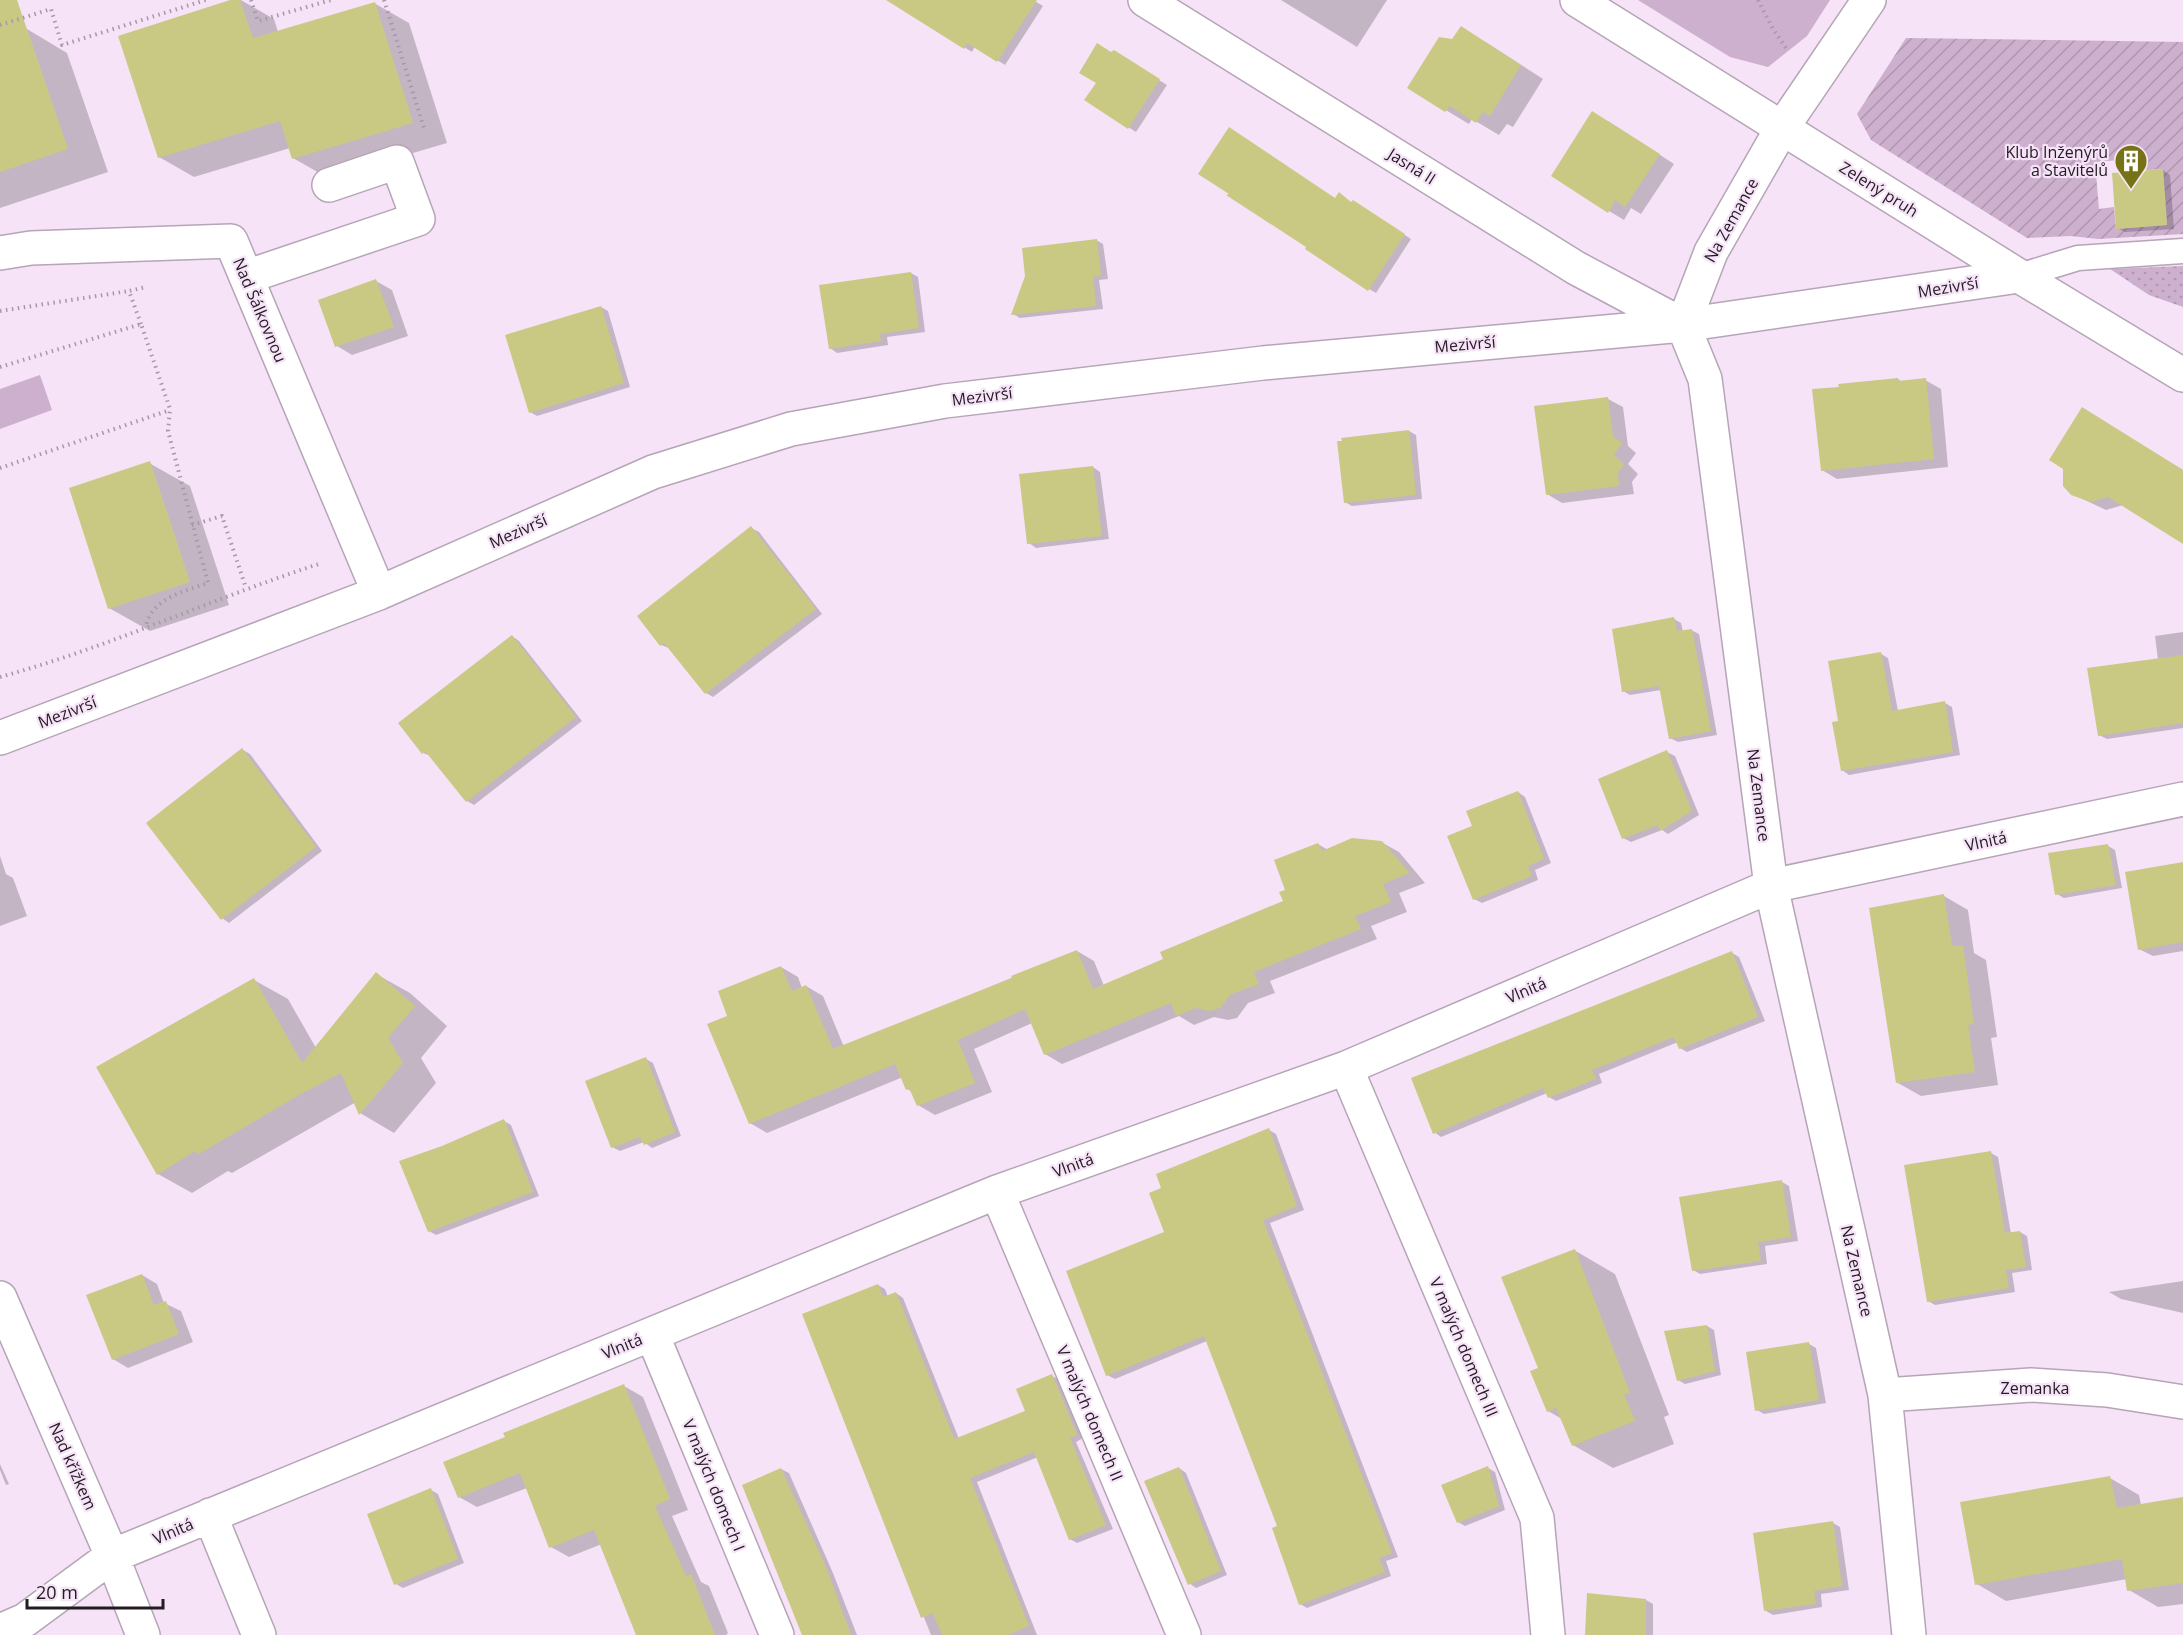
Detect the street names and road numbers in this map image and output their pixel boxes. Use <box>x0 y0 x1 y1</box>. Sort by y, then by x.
street label: Jasná II <box>1382 142 1440 189</box>
street label: Zelený pruh <box>1835 156 1923 222</box>
street label: Na Zemance <box>1699 174 1763 266</box>
street label: Nad Šálkovnou <box>228 254 292 366</box>
street label: Mezivrší <box>1916 271 1981 303</box>
street label: Mezivrší <box>1434 330 1497 358</box>
street label: Mezivrší <box>950 381 1015 411</box>
street label: Mezivrší <box>486 508 551 553</box>
street label: Mezivrší <box>35 690 100 733</box>
street label: Na Zemance <box>1742 747 1776 843</box>
street label: Vlnitá <box>1963 826 2009 856</box>
street label: Vlnitá <box>1502 972 1550 1008</box>
street label: Vlnitá <box>1049 1147 1097 1183</box>
street label: Na Zemance <box>1836 1223 1878 1319</box>
street label: V malých domech III <box>1425 1274 1503 1420</box>
street label: Vlnitá <box>598 1328 646 1364</box>
street label: V malých domech II <box>1052 1342 1128 1484</box>
street label: Zemanka <box>2001 1377 2069 1399</box>
street label: V malých domech I <box>678 1416 750 1554</box>
street label: Nad křížkem <box>44 1419 102 1513</box>
street label: Vlnitá <box>149 1513 197 1549</box>

